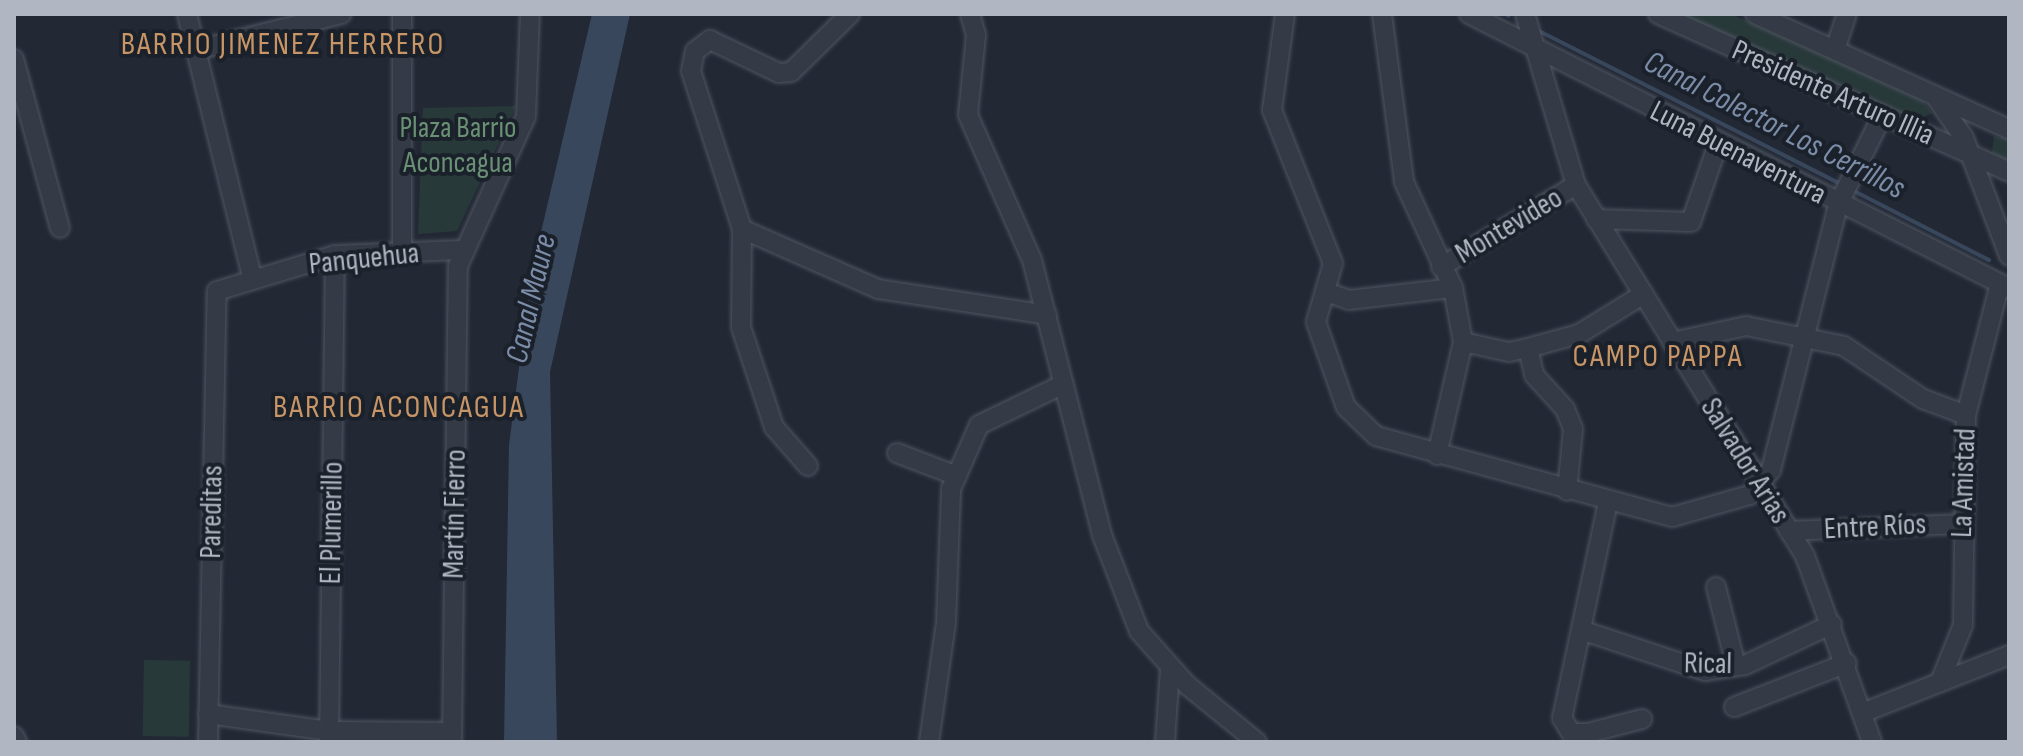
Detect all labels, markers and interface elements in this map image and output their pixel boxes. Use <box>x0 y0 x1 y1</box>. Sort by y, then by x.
district label: BARRIO JIMENEZ HERRERO <box>121 26 445 64</box>
street label: Presidente Arturo Illia <box>1727 32 1939 154</box>
water label: Canal Colector Los Cerrillos <box>1637 44 1911 208</box>
street label: Luna Buenaventura <box>1644 93 1832 213</box>
park label: Plaza Barrio Aconcagua <box>399 110 517 180</box>
street label: Montevideo <box>1449 180 1569 272</box>
water label: Canal Maure <box>499 231 565 367</box>
street label: Panquehua <box>307 235 421 283</box>
district label: CAMPO PAPPA <box>1572 338 1744 376</box>
district label: BARRIO ACONCAGUA <box>273 389 525 427</box>
street label: Salvador Arias <box>1692 392 1798 530</box>
street label: La Amistad <box>1944 428 1984 538</box>
street label: Martín Fierro <box>436 449 474 579</box>
street label: El Plumerillo <box>313 461 351 585</box>
street label: Pareditas <box>193 465 231 559</box>
street label: Entre Ríos <box>1823 506 1927 548</box>
street label: Rical <box>1684 646 1732 682</box>

